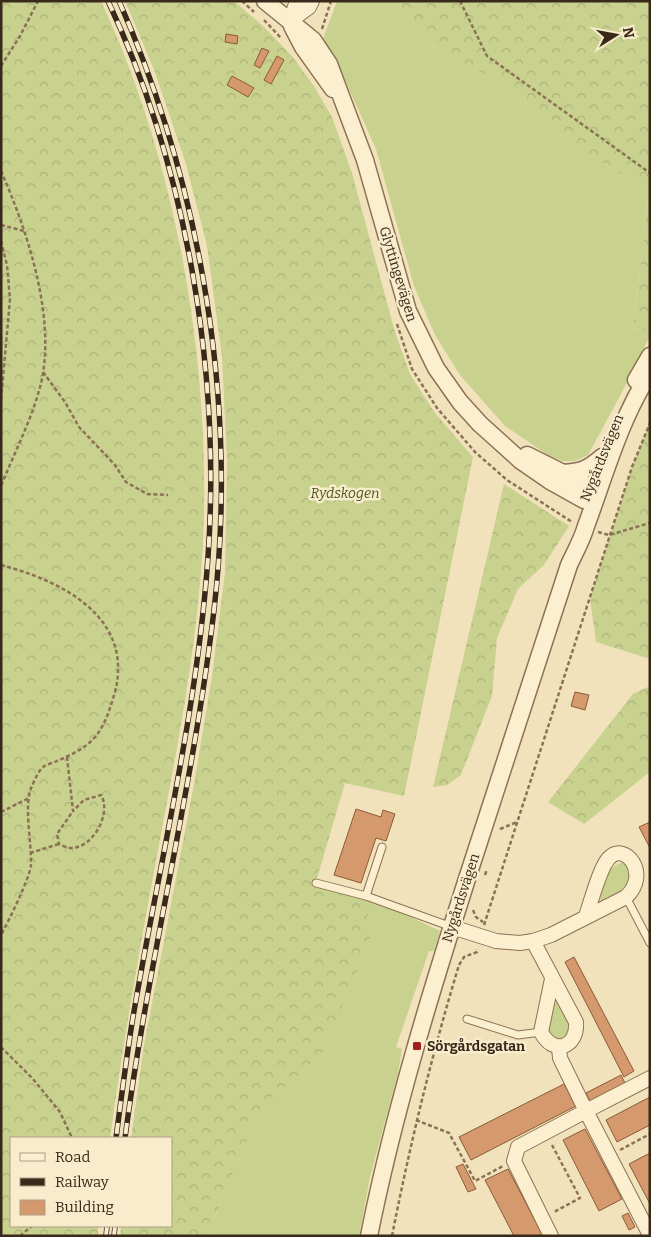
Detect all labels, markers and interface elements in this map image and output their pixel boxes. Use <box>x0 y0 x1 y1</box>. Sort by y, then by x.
north arrow <box>591 10 641 60</box>
text: N <box>619 26 638 40</box>
street label: Glyttingevägen <box>375 224 421 324</box>
street label: Nygårdsvägen <box>577 412 627 504</box>
park label: Rydskogen <box>311 485 379 502</box>
street label: Nygårdsvägen <box>439 851 483 945</box>
place label: Sörgårdsgatan <box>427 1038 525 1055</box>
marker: Sörgårdsgatan <box>411 1040 423 1052</box>
legend <box>10 1137 172 1227</box>
text: Road <box>55 1148 90 1166</box>
text: Railway <box>55 1173 109 1191</box>
text: Building <box>55 1198 114 1216</box>

